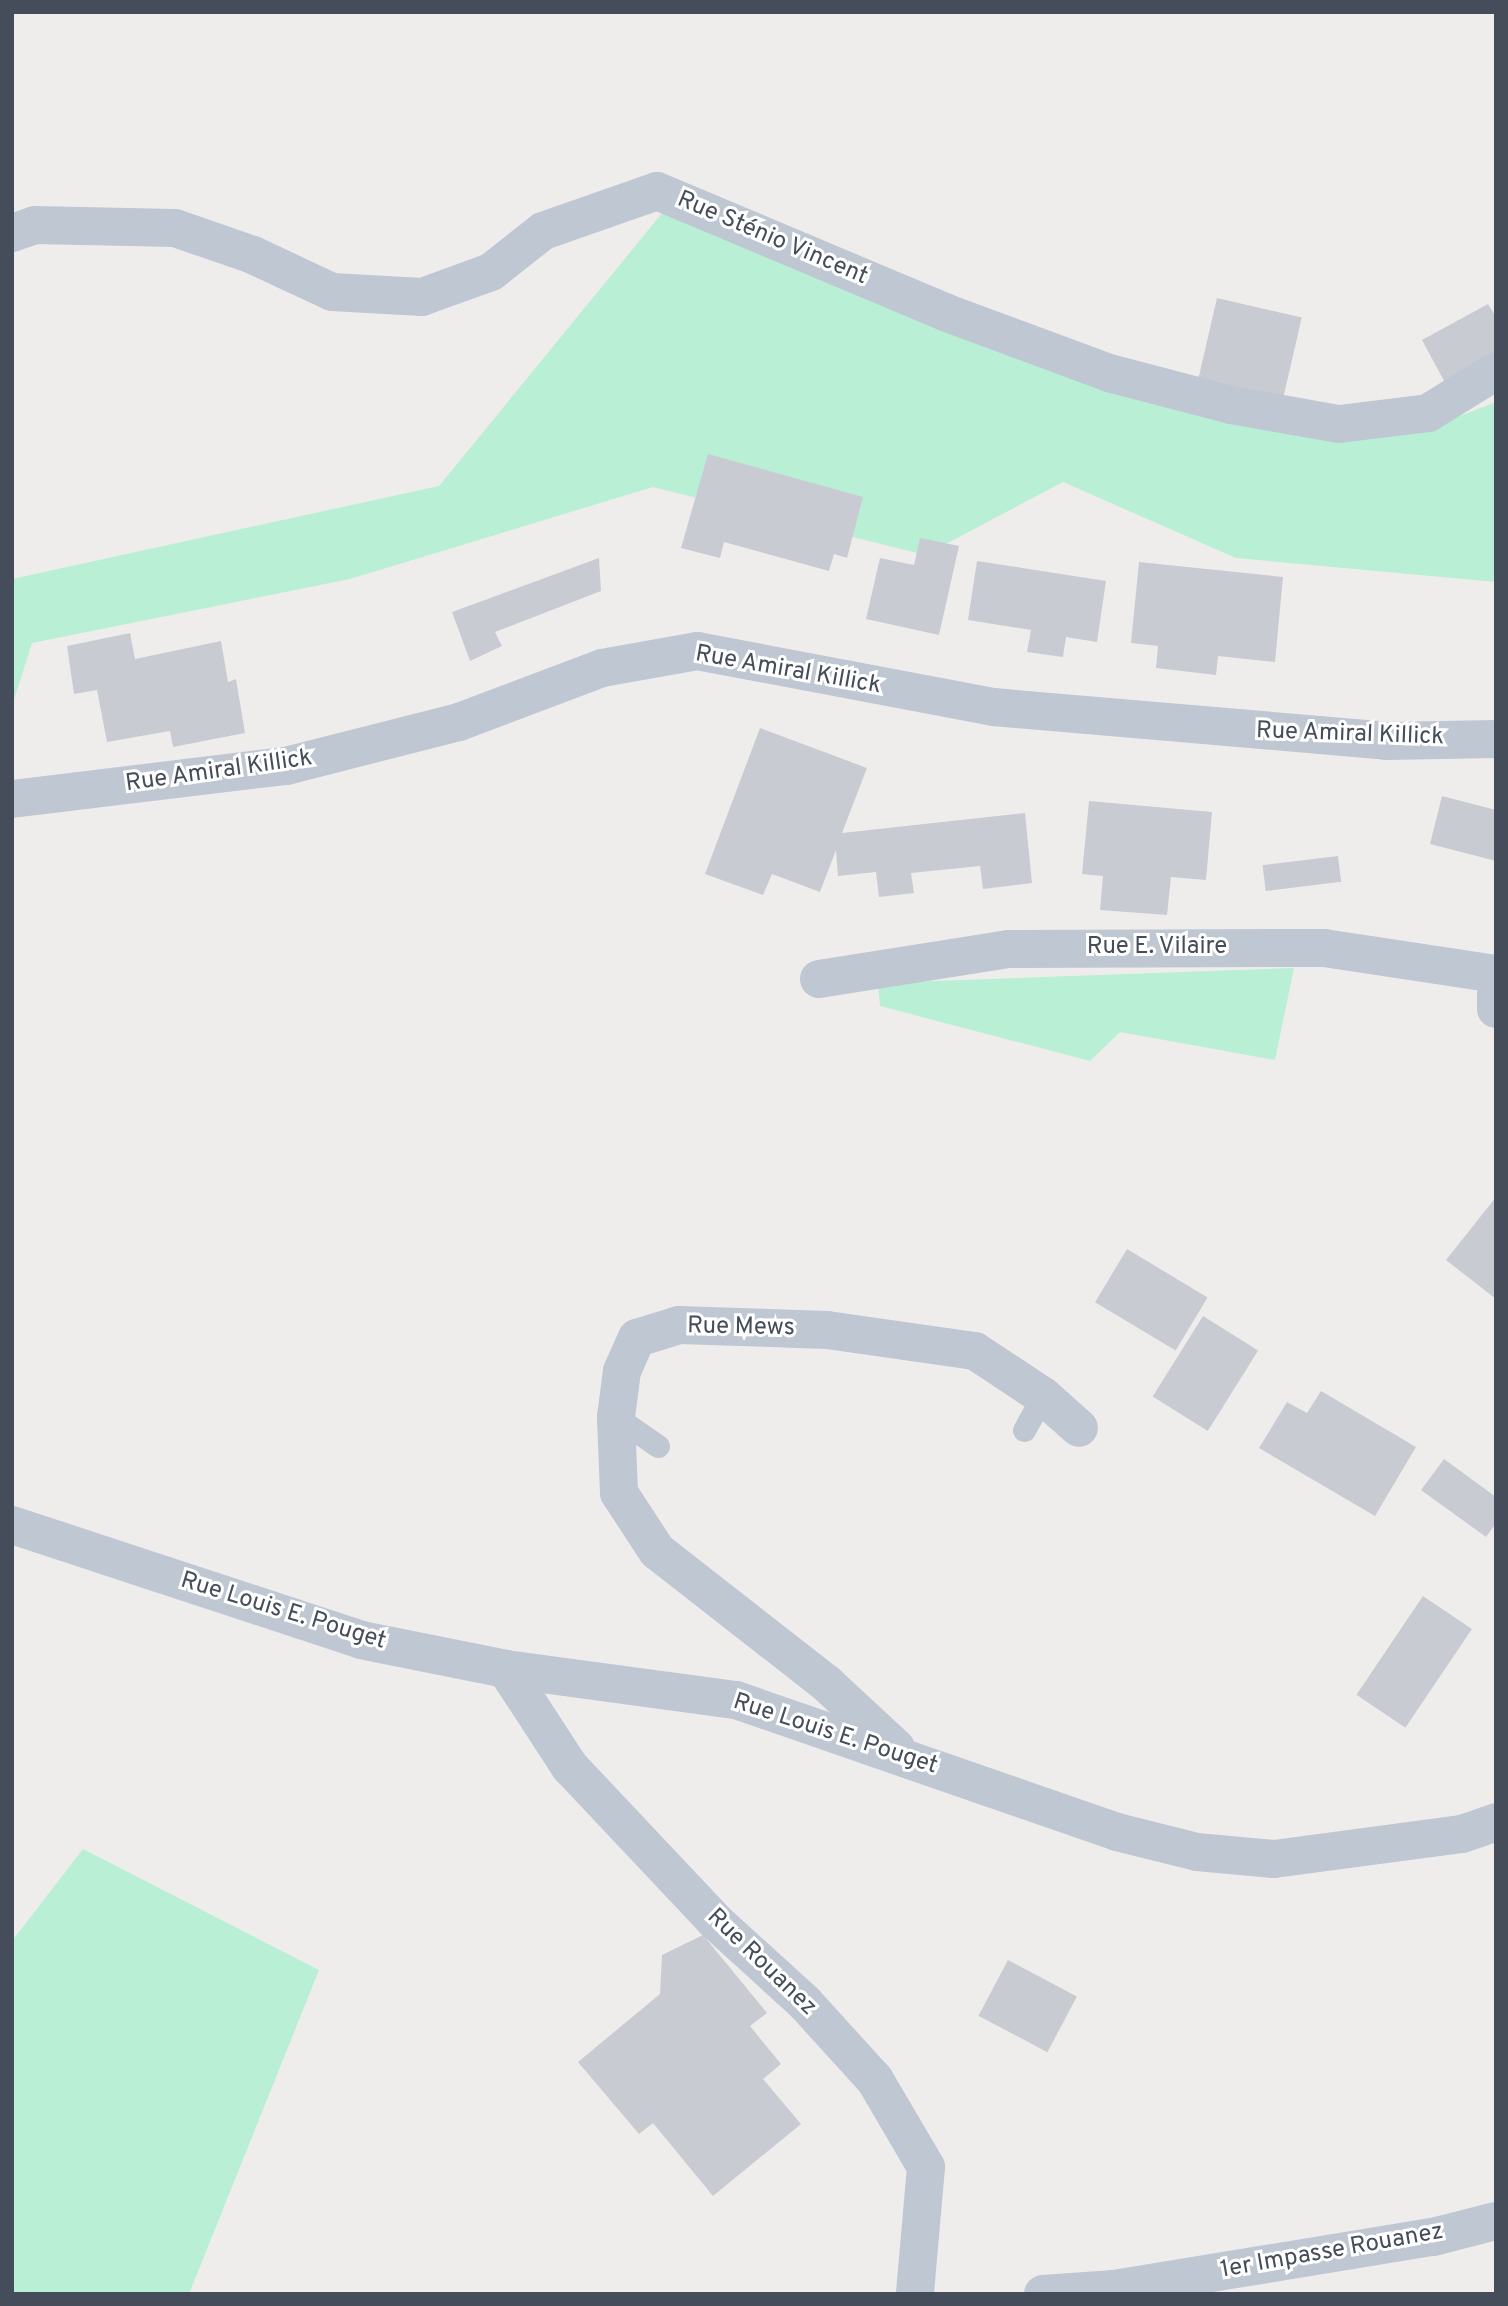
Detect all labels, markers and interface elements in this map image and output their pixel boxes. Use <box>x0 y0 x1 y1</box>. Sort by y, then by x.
street label: Rue Sténio Vincent <box>672 186 872 292</box>
street label: Rue Amiral Killick <box>692 640 884 702</box>
street label: Rue Amiral Killick <box>1255 717 1445 753</box>
street label: Rue Amiral Killick <box>123 745 315 799</box>
street label: Rue E. Vilaire <box>1086 934 1228 962</box>
street label: Rue Mews <box>687 1313 795 1343</box>
street label: Rue Louis E. Pouget <box>177 1567 389 1657</box>
street label: Rue Louis E. Pouget <box>729 1688 941 1782</box>
street label: Rue Rouanez <box>700 1903 822 2023</box>
street label: 1er Impasse Rouanez <box>1218 2218 1446 2286</box>

